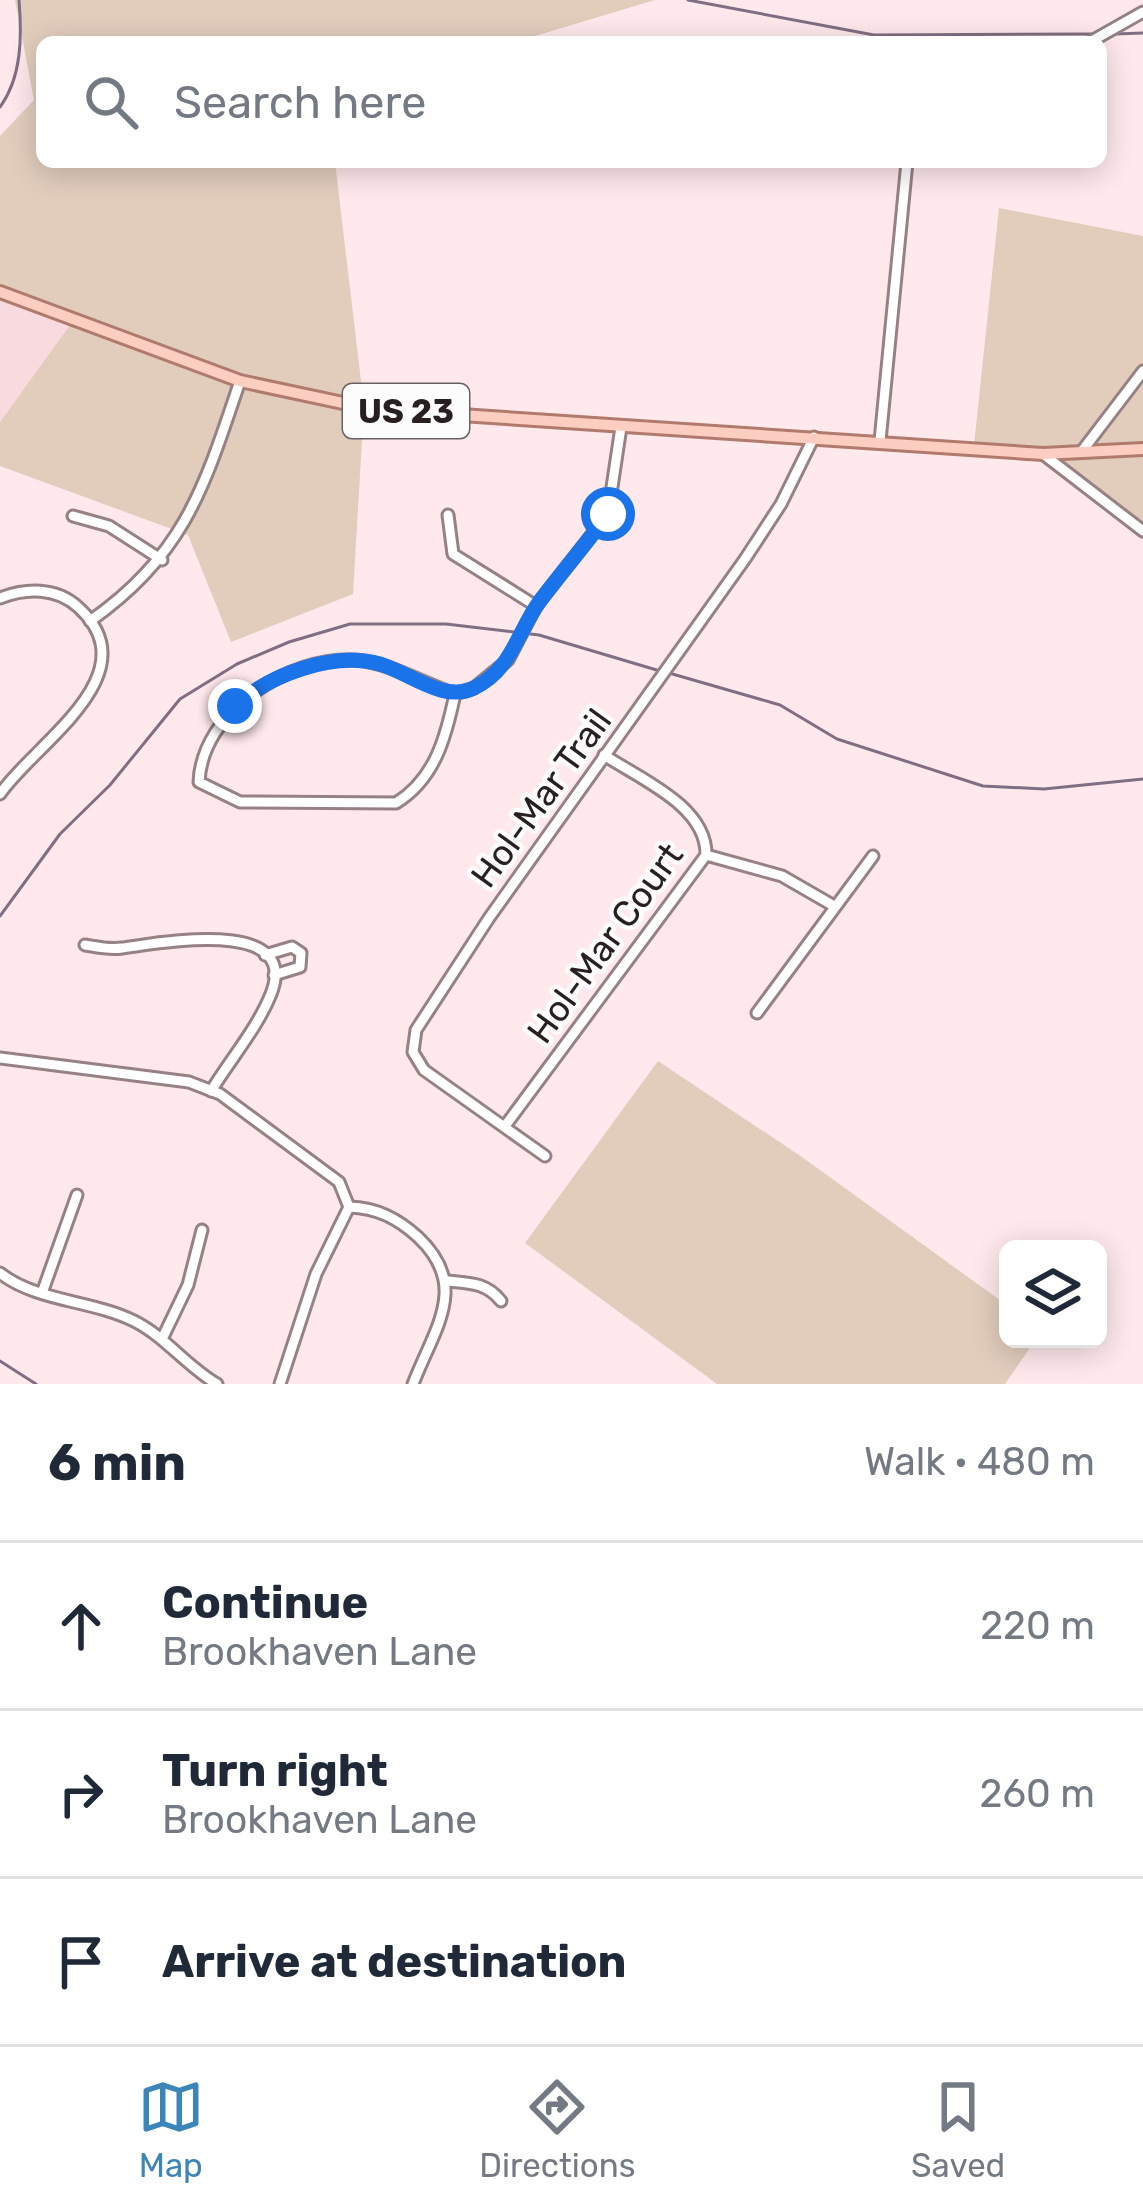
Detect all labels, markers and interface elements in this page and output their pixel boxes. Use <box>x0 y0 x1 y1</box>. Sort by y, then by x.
search box <box>36 36 1107 168</box>
icon: search <box>78 69 144 135</box>
text: Search here <box>174 76 426 129</box>
road number: US 23 <box>343 384 469 438</box>
route start <box>581 487 635 541</box>
route end <box>208 679 262 733</box>
street label: Hol-Mar Trail <box>462 700 620 896</box>
street label: Hol-Mar Court <box>518 835 692 1051</box>
map controls <box>999 1240 1107 1348</box>
button: layers <box>999 1240 1107 1348</box>
text: 6 min <box>48 1432 186 1493</box>
text: Walk · 480 m <box>864 1439 1095 1485</box>
text: Continue <box>162 1576 368 1629</box>
icon: ahead <box>48 1593 114 1659</box>
text: 220 m <box>980 1603 1095 1649</box>
text: Brookhaven Lane <box>162 1629 477 1675</box>
text: Turn right <box>162 1744 388 1797</box>
icon: right <box>48 1761 114 1827</box>
text: 260 m <box>980 1771 1095 1817</box>
text: Brookhaven Lane <box>162 1797 477 1843</box>
icon: arrive <box>48 1929 114 1995</box>
text: Arrive at destination <box>162 1935 627 1988</box>
tab: Map <box>138 2074 204 2185</box>
tab: Directions <box>479 2074 636 2185</box>
tab: Saved <box>911 2074 1005 2185</box>

